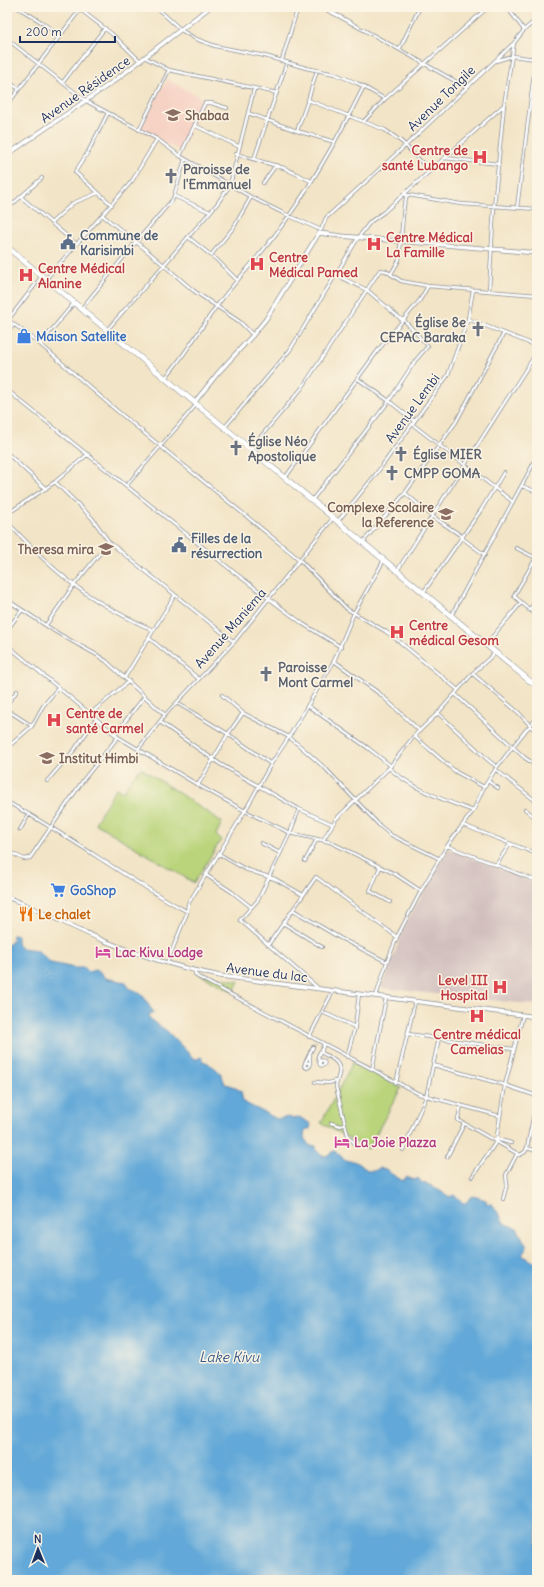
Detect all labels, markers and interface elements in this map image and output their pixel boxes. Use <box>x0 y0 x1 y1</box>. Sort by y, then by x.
scale bar <box>20 18 115 44</box>
text: 200 m <box>26 24 62 39</box>
street label: Avenue Résidence <box>37 52 134 127</box>
street label: Avenue Tongile <box>404 62 479 135</box>
school or university icon: Shabaa <box>164 106 182 124</box>
place label: Shabaa <box>185 107 230 124</box>
place label: Centre de santé Lubango <box>382 142 468 174</box>
hospital icon: Centre de santé Lubango <box>471 148 489 166</box>
place label: Paroisse de l'Emmanuel <box>183 161 251 193</box>
church icon: Paroisse de l'Emmanuel <box>162 167 180 185</box>
place label: Commune de Karisimbi <box>80 227 158 259</box>
place label: Centre Médical La Famille <box>386 229 473 261</box>
public building icon: Commune de Karisimbi <box>59 233 77 251</box>
hospital icon: Centre Médical La Famille <box>365 235 383 253</box>
place label: Centre Médical Pamed <box>269 249 358 281</box>
hospital icon: Centre Médical Pamed <box>248 255 266 273</box>
place label: Centre Médical Alanine <box>38 260 125 292</box>
hospital icon: Centre Médical Alanine <box>17 266 35 284</box>
place label: Église 8e CEPAC Baraka <box>380 313 467 346</box>
church icon: Église 8e CEPAC Baraka <box>469 320 487 338</box>
shop icon: Maison Satellite <box>15 327 33 345</box>
place label: Maison Satellite <box>36 328 127 345</box>
street label: Avenue Lembi <box>381 370 443 446</box>
place label: Église Néo Apostolique <box>248 432 316 465</box>
church icon: Église Néo Apostolique <box>227 439 245 457</box>
church icon: Église MIER <box>392 445 410 463</box>
place label: Église MIER <box>413 445 482 463</box>
church icon: CMPP GOMA <box>383 464 401 482</box>
place label: CMPP GOMA <box>404 465 481 482</box>
place label: Complexe Scolaire la Reference <box>327 499 434 531</box>
school or university icon: Complexe Scolaire la Reference <box>437 505 455 523</box>
place label: Filles de la résurrection <box>191 530 263 562</box>
public building icon: Filles de la résurrection <box>170 536 188 554</box>
school or university icon: Theresa mira <box>97 540 115 558</box>
place label: Theresa mira <box>17 541 95 558</box>
street label: Avenue Maniema <box>191 585 270 672</box>
place label: Centre médical Gesom <box>409 617 500 649</box>
hospital icon: Centre médical Gesom <box>388 623 406 641</box>
place label: Paroisse Mont Carmel <box>278 659 353 691</box>
church icon: Paroisse Mont Carmel <box>257 665 275 683</box>
place label: Centre de santé Carmel <box>66 705 144 737</box>
hospital icon: Centre de santé Carmel <box>45 711 63 729</box>
school or university icon: Institut Himbi <box>38 749 56 767</box>
place label: Institut Himbi <box>59 750 139 767</box>
supermarket icon: GoShop <box>49 881 67 899</box>
place label: GoShop <box>70 882 117 899</box>
restaurant icon: Le chalet <box>17 905 35 923</box>
place label: Le chalet <box>38 906 91 923</box>
hotel icon: Lac Kivu Lodge <box>94 943 112 961</box>
place label: Lac Kivu Lodge <box>115 944 203 961</box>
street label: Avenue du lac <box>225 959 309 986</box>
place label: Level III Hospital <box>438 972 488 1004</box>
hospital icon: Level III Hospital <box>491 978 509 996</box>
hospital icon: Centre médical Camelias <box>468 1007 486 1025</box>
place label: Centre médical Camelias <box>433 1026 521 1058</box>
hotel icon: La Joie Plazza <box>333 1133 351 1151</box>
place label: La Joie Plazza <box>354 1134 437 1151</box>
water label: Lake Kivu <box>199 1348 260 1366</box>
north arrow <box>18 1529 58 1569</box>
text: N <box>34 1532 42 1546</box>

